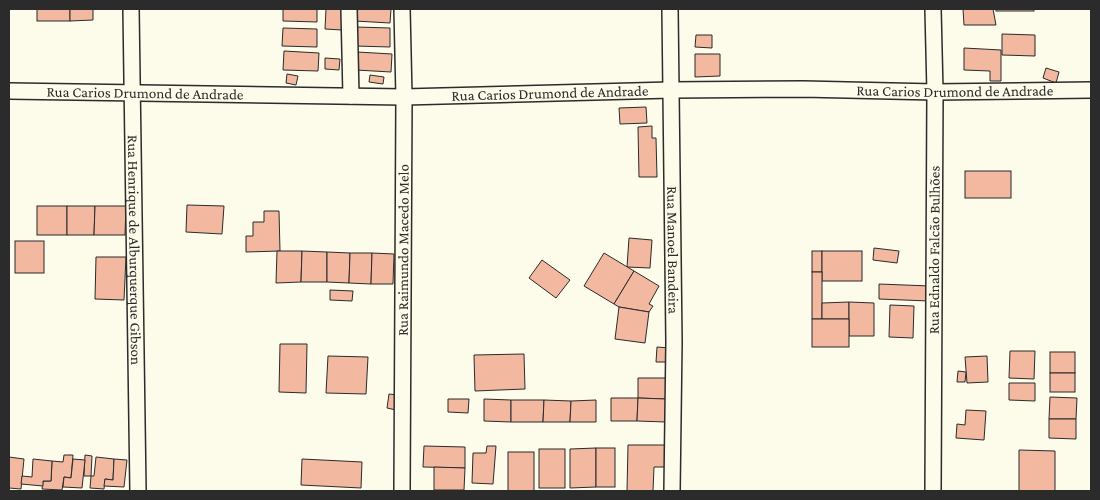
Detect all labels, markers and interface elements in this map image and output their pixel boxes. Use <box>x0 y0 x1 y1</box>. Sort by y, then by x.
street label: Rua Carios Drumond de Andrade <box>856 82 1054 100</box>
street label: Rua Carios Drumond de Andrade <box>451 83 649 104</box>
street label: Rua Carios Drumond de Andrade <box>46 84 244 103</box>
street label: Rua Henrique de Alburquerque Gibson <box>125 135 144 365</box>
street label: Rua Raimundo Macedo Melo <box>395 164 412 336</box>
street label: Rua Ednaldo Falcão Bulhões <box>926 166 943 334</box>
street label: Rua Manoel Bandeira <box>664 186 682 314</box>

